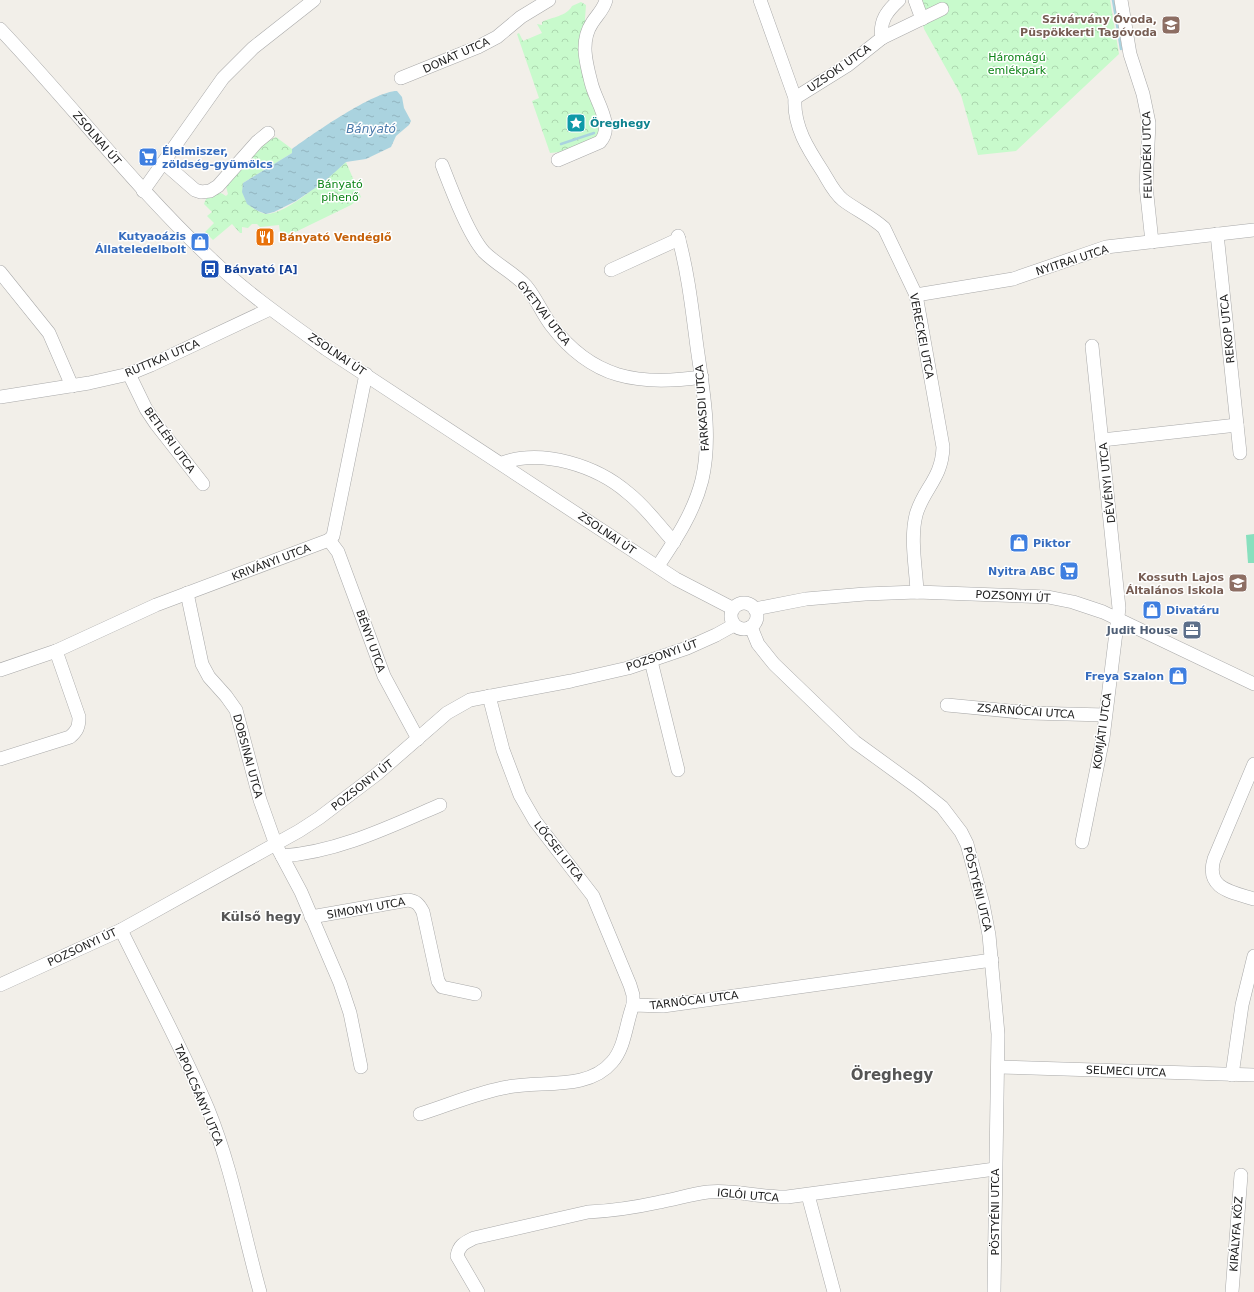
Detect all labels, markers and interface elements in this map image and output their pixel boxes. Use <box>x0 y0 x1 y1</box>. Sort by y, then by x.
place label: Szivárvány Óvoda, Püspökkerti Tagóvoda <box>1020 13 1157 39</box>
school or university icon: Szivárvány Óvoda, Püspökkerti Tagóvoda <box>1160 14 1182 36</box>
street label: DONÁT UTCA <box>421 35 492 76</box>
street label: UZSOKI UTCA <box>805 42 874 95</box>
park label: Háromágú emlékpark <box>988 51 1047 77</box>
street label: ZSOLNAI ÚT <box>70 109 124 168</box>
street label: FELVIDÉKI UTCA <box>1140 111 1155 199</box>
place icon: Öreghegy <box>565 112 587 134</box>
place label: Öreghegy <box>590 116 650 130</box>
water label: Bányató <box>346 122 396 136</box>
place label: Élelmiszer, zöldség-gyümölcs <box>162 145 273 171</box>
supermarket icon: Élelmiszer, zöldség-gyümölcs <box>137 146 159 168</box>
park label: Bányató pihenő <box>317 178 363 204</box>
restaurant icon: Bányató Vendéglő <box>254 226 276 248</box>
place label: Kutyaoázis Állateledelbolt <box>95 230 186 256</box>
shop icon: Kutyaoázis Állateledelbolt <box>189 231 211 253</box>
place label: Bányató Vendéglő <box>279 231 392 244</box>
street label: NYITRAI UTCA <box>1034 242 1111 278</box>
bus stop icon: Bányató [A] <box>199 258 221 280</box>
place label: Bányató [A] <box>224 263 297 276</box>
street label: GYETVAI UTCA <box>514 278 573 349</box>
street label: VERECKEI UTCA <box>907 292 936 380</box>
street label: REKOP UTCA <box>1217 293 1238 364</box>
street label: ZSOLNAI ÚT <box>305 330 368 379</box>
street label: RUTTKAI UTCA <box>123 337 202 380</box>
street label: FARKASDI UTCA <box>693 364 712 452</box>
street label: BETLÉRI UTCA <box>141 405 198 476</box>
street label: DÉVÉNYI UTCA <box>1097 442 1118 524</box>
street label: ZSOLNAI ÚT <box>575 509 638 558</box>
shop icon: Piktor <box>1008 532 1030 554</box>
place label: Piktor <box>1033 537 1071 550</box>
street label: KRIVÁNYI UTCA <box>230 541 313 583</box>
supermarket icon: Nyitra ABC <box>1058 560 1080 582</box>
place label: Nyitra ABC <box>988 565 1055 578</box>
place label: Kossuth Lajos Általános Iskola <box>1126 571 1224 597</box>
school or university icon: Kossuth Lajos Általános Iskola <box>1227 572 1249 594</box>
street label: POZSONYI ÚT <box>975 588 1051 605</box>
shop icon: Divatáru <box>1141 599 1163 621</box>
place label: Divatáru <box>1166 604 1219 617</box>
street label: BÉNYI UTCA <box>353 608 388 675</box>
office icon: Judit House <box>1181 619 1203 641</box>
place label: Judit House <box>1106 624 1178 637</box>
street label: POZSONYI ÚT <box>625 637 700 674</box>
shop icon: Freya Szalon <box>1167 665 1189 687</box>
place label: Freya Szalon <box>1085 670 1164 683</box>
street label: KOMJÁTI UTCA <box>1091 691 1114 770</box>
street label: ZSARNÓCAI UTCA <box>977 702 1076 721</box>
street label: DOBSINAI UTCA <box>230 713 265 800</box>
street label: POZSONYI ÚT <box>329 757 396 814</box>
street label: LŐCSEI UTCA <box>531 818 587 884</box>
street label: PÖSTYÉNI UTCA <box>961 845 994 933</box>
street label: SIMONYI UTCA <box>326 895 407 922</box>
district label: Külső hegy <box>221 909 302 924</box>
street label: POZSONYI ÚT <box>46 926 119 969</box>
street label: TARNÓCAI UTCA <box>648 989 740 1013</box>
street label: TAPOLCSÁNYI UTCA <box>171 1042 226 1148</box>
street label: SELMECI UTCA <box>1086 1064 1167 1079</box>
district label: Öreghegy <box>851 1065 933 1084</box>
street label: PÖSTYÉNI UTCA <box>989 1168 1002 1255</box>
street label: IGLÓI UTCA <box>716 1186 780 1205</box>
street label: KIRÁLYFA KÖZ <box>1227 1195 1246 1272</box>

